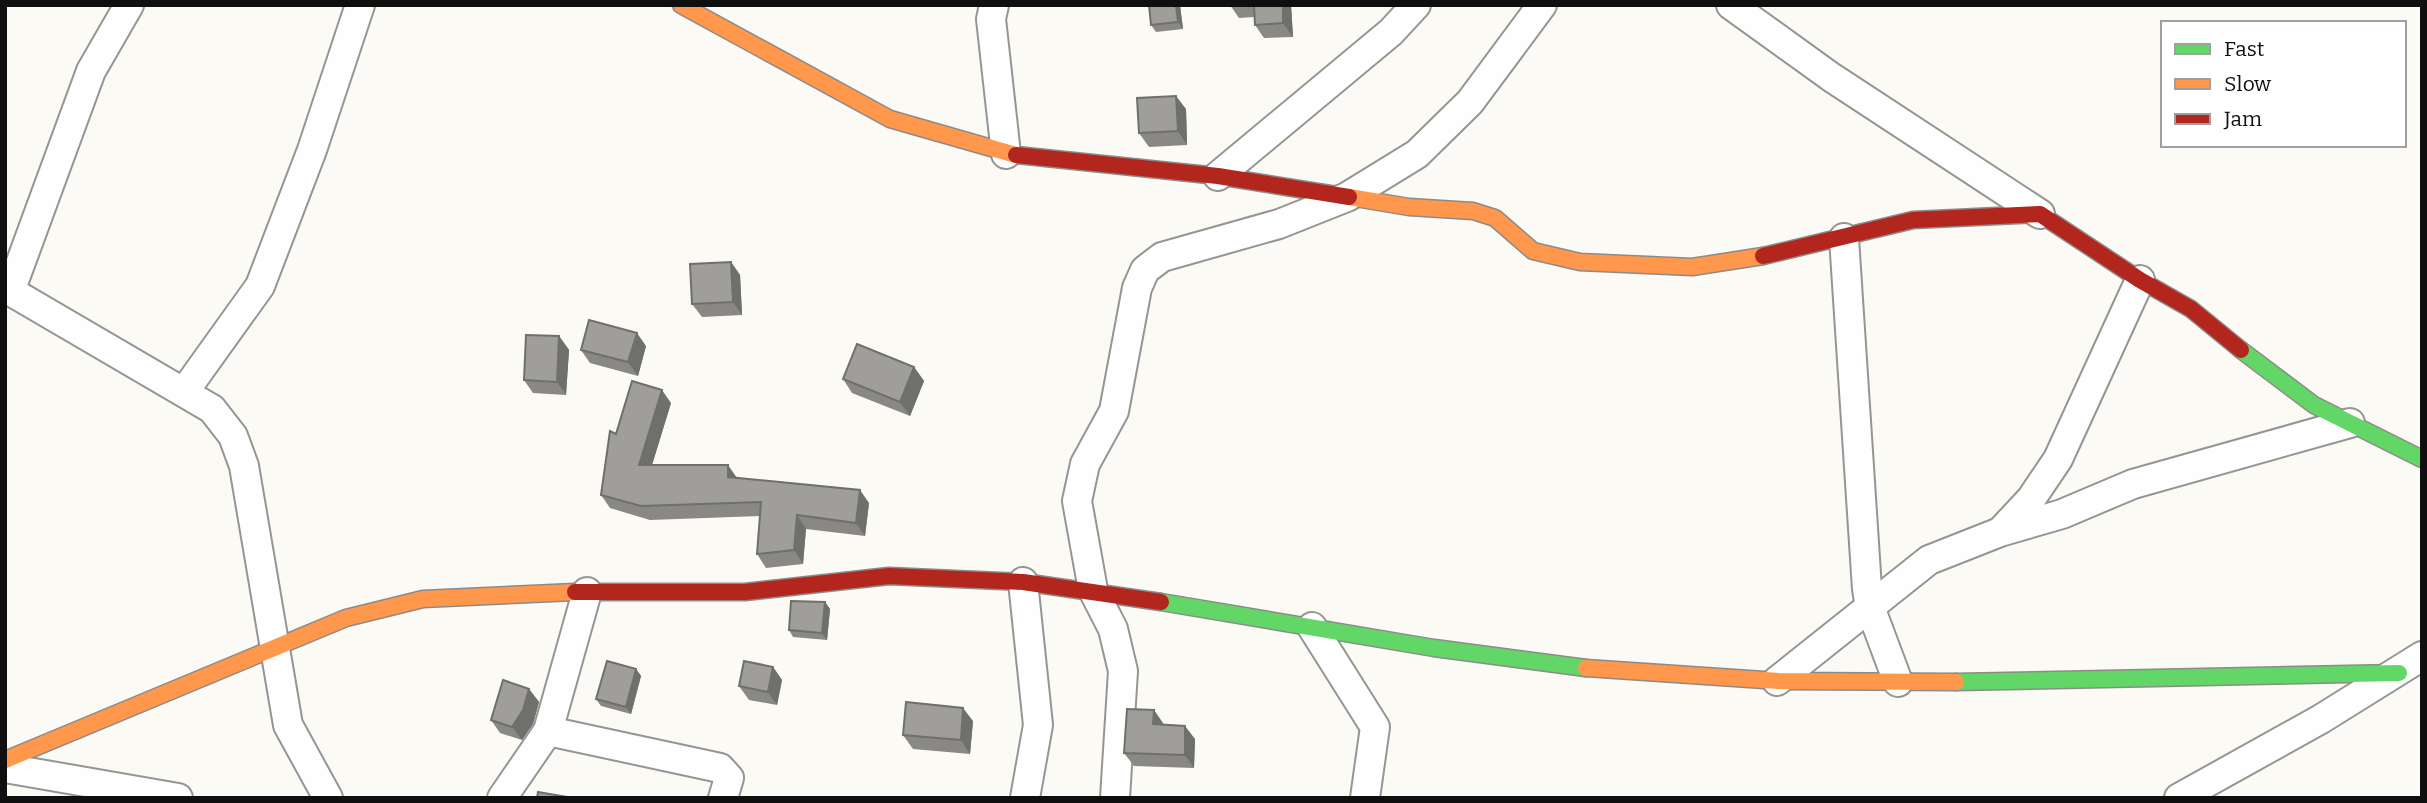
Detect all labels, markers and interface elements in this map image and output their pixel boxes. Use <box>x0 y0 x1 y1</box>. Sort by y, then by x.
legend <box>2161 21 2406 147</box>
text: Fast <box>2224 36 2265 62</box>
text: Slow <box>2224 71 2271 97</box>
text: Jam <box>2223 106 2262 132</box>

